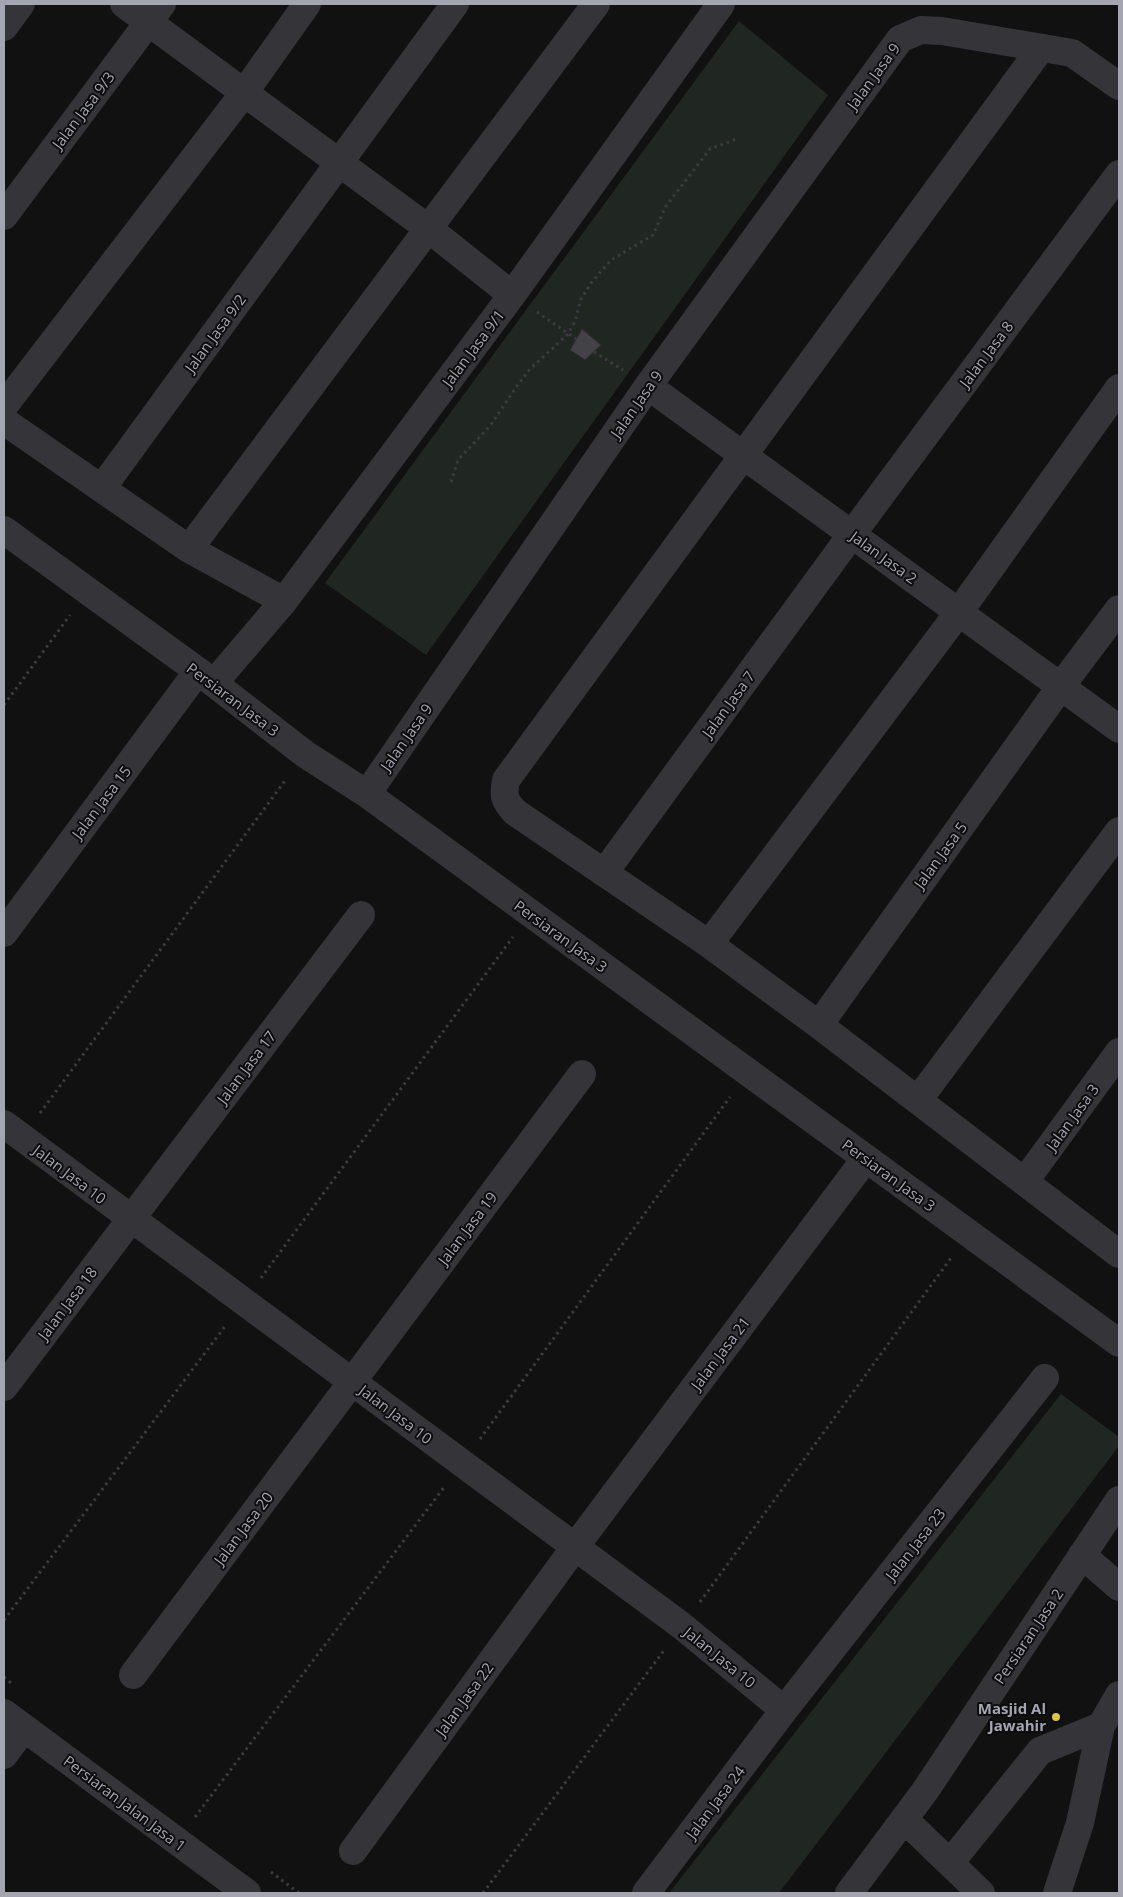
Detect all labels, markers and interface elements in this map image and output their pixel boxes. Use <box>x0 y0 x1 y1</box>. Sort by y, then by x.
street label: Jalan Jasa 9 <box>841 39 904 115</box>
street label: Jalan Jasa 9/3 <box>46 67 119 154</box>
street label: Jalan Jasa 9/2 <box>179 290 250 378</box>
street label: Jalan Jasa 9/1 <box>436 305 509 392</box>
street label: Jalan Jasa 8 <box>953 317 1017 393</box>
street label: Jalan Jasa 9 <box>604 366 667 443</box>
street label: Jalan Jasa 2 <box>845 525 921 588</box>
street label: Persiaran Jasa 3 <box>183 658 283 740</box>
street label: Jalan Jasa 7 <box>696 667 759 743</box>
street label: Jalan Jasa 9 <box>374 699 437 776</box>
street label: Jalan Jasa 15 <box>66 761 135 844</box>
street label: Jalan Jasa 5 <box>908 818 971 894</box>
street label: Persiaran Jasa 3 <box>510 895 612 977</box>
street label: Jalan Jasa 17 <box>211 1026 280 1109</box>
street label: Jalan Jasa 3 <box>1040 1080 1103 1156</box>
street label: Persiaran Jasa 3 <box>838 1134 940 1216</box>
street label: Jalan Jasa 10 <box>28 1139 111 1208</box>
street label: Jalan Jasa 19 <box>432 1187 501 1270</box>
street label: Jalan Jasa 18 <box>32 1262 101 1345</box>
street label: Jalan Jasa 21 <box>685 1312 754 1395</box>
street label: Jalan Jasa 10 <box>354 1379 437 1448</box>
street label: Jalan Jasa 20 <box>208 1487 277 1570</box>
street label: Jalan Jasa 23 <box>879 1504 950 1586</box>
street label: Persiaran Jasa 2 <box>989 1585 1067 1687</box>
street label: Jalan Jasa 10 <box>679 1621 760 1692</box>
street label: Jalan Jasa 22 <box>429 1658 498 1741</box>
place label: Masjid Al Jawahir <box>978 1698 1046 1735</box>
marker: Masjid Al Jawahir <box>1050 1711 1062 1723</box>
street label: Persiaran Jalan Jasa 1 <box>60 1750 190 1856</box>
street label: Jalan Jasa 24 <box>680 1761 749 1844</box>

